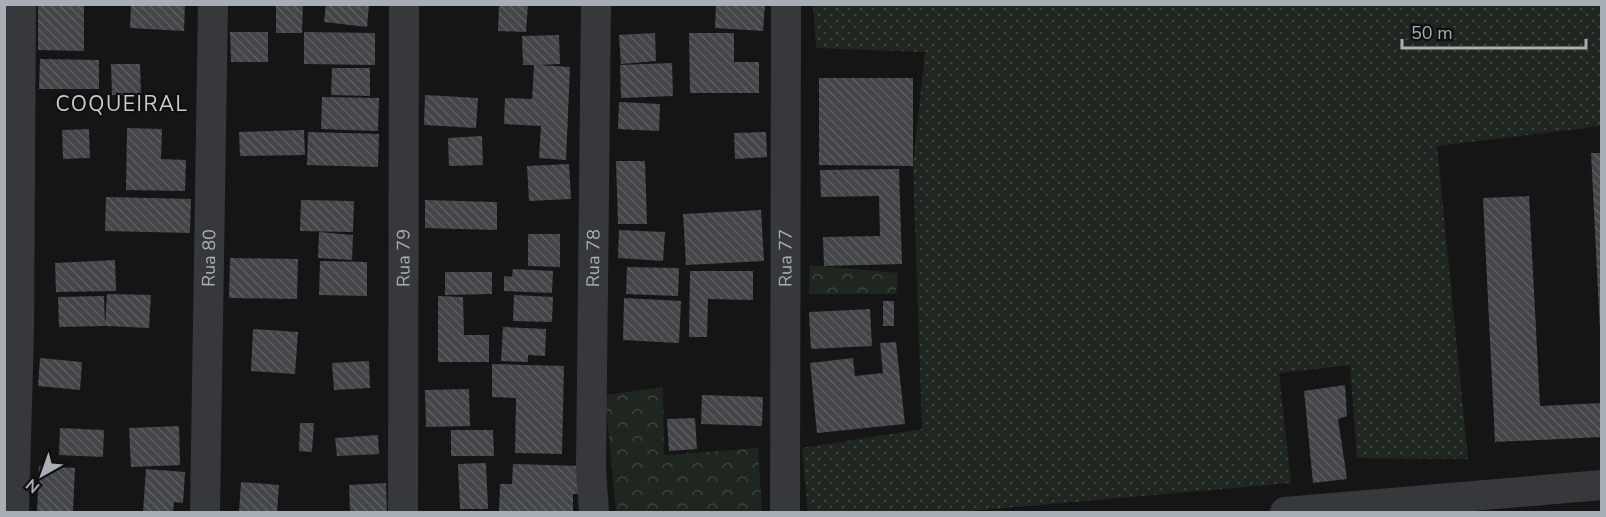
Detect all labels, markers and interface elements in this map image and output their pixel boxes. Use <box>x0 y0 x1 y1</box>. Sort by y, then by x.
scale bar <box>1402 12 1586 50</box>
text: 50 m <box>1411 21 1453 45</box>
district label: COQUEIRAL <box>56 90 188 118</box>
street label: Rua 80 <box>197 229 221 287</box>
street label: Rua 79 <box>391 229 416 287</box>
street label: Rua 78 <box>581 229 606 287</box>
street label: Rua 77 <box>773 229 798 287</box>
north arrow <box>12 445 72 505</box>
text: N <box>21 473 45 498</box>

